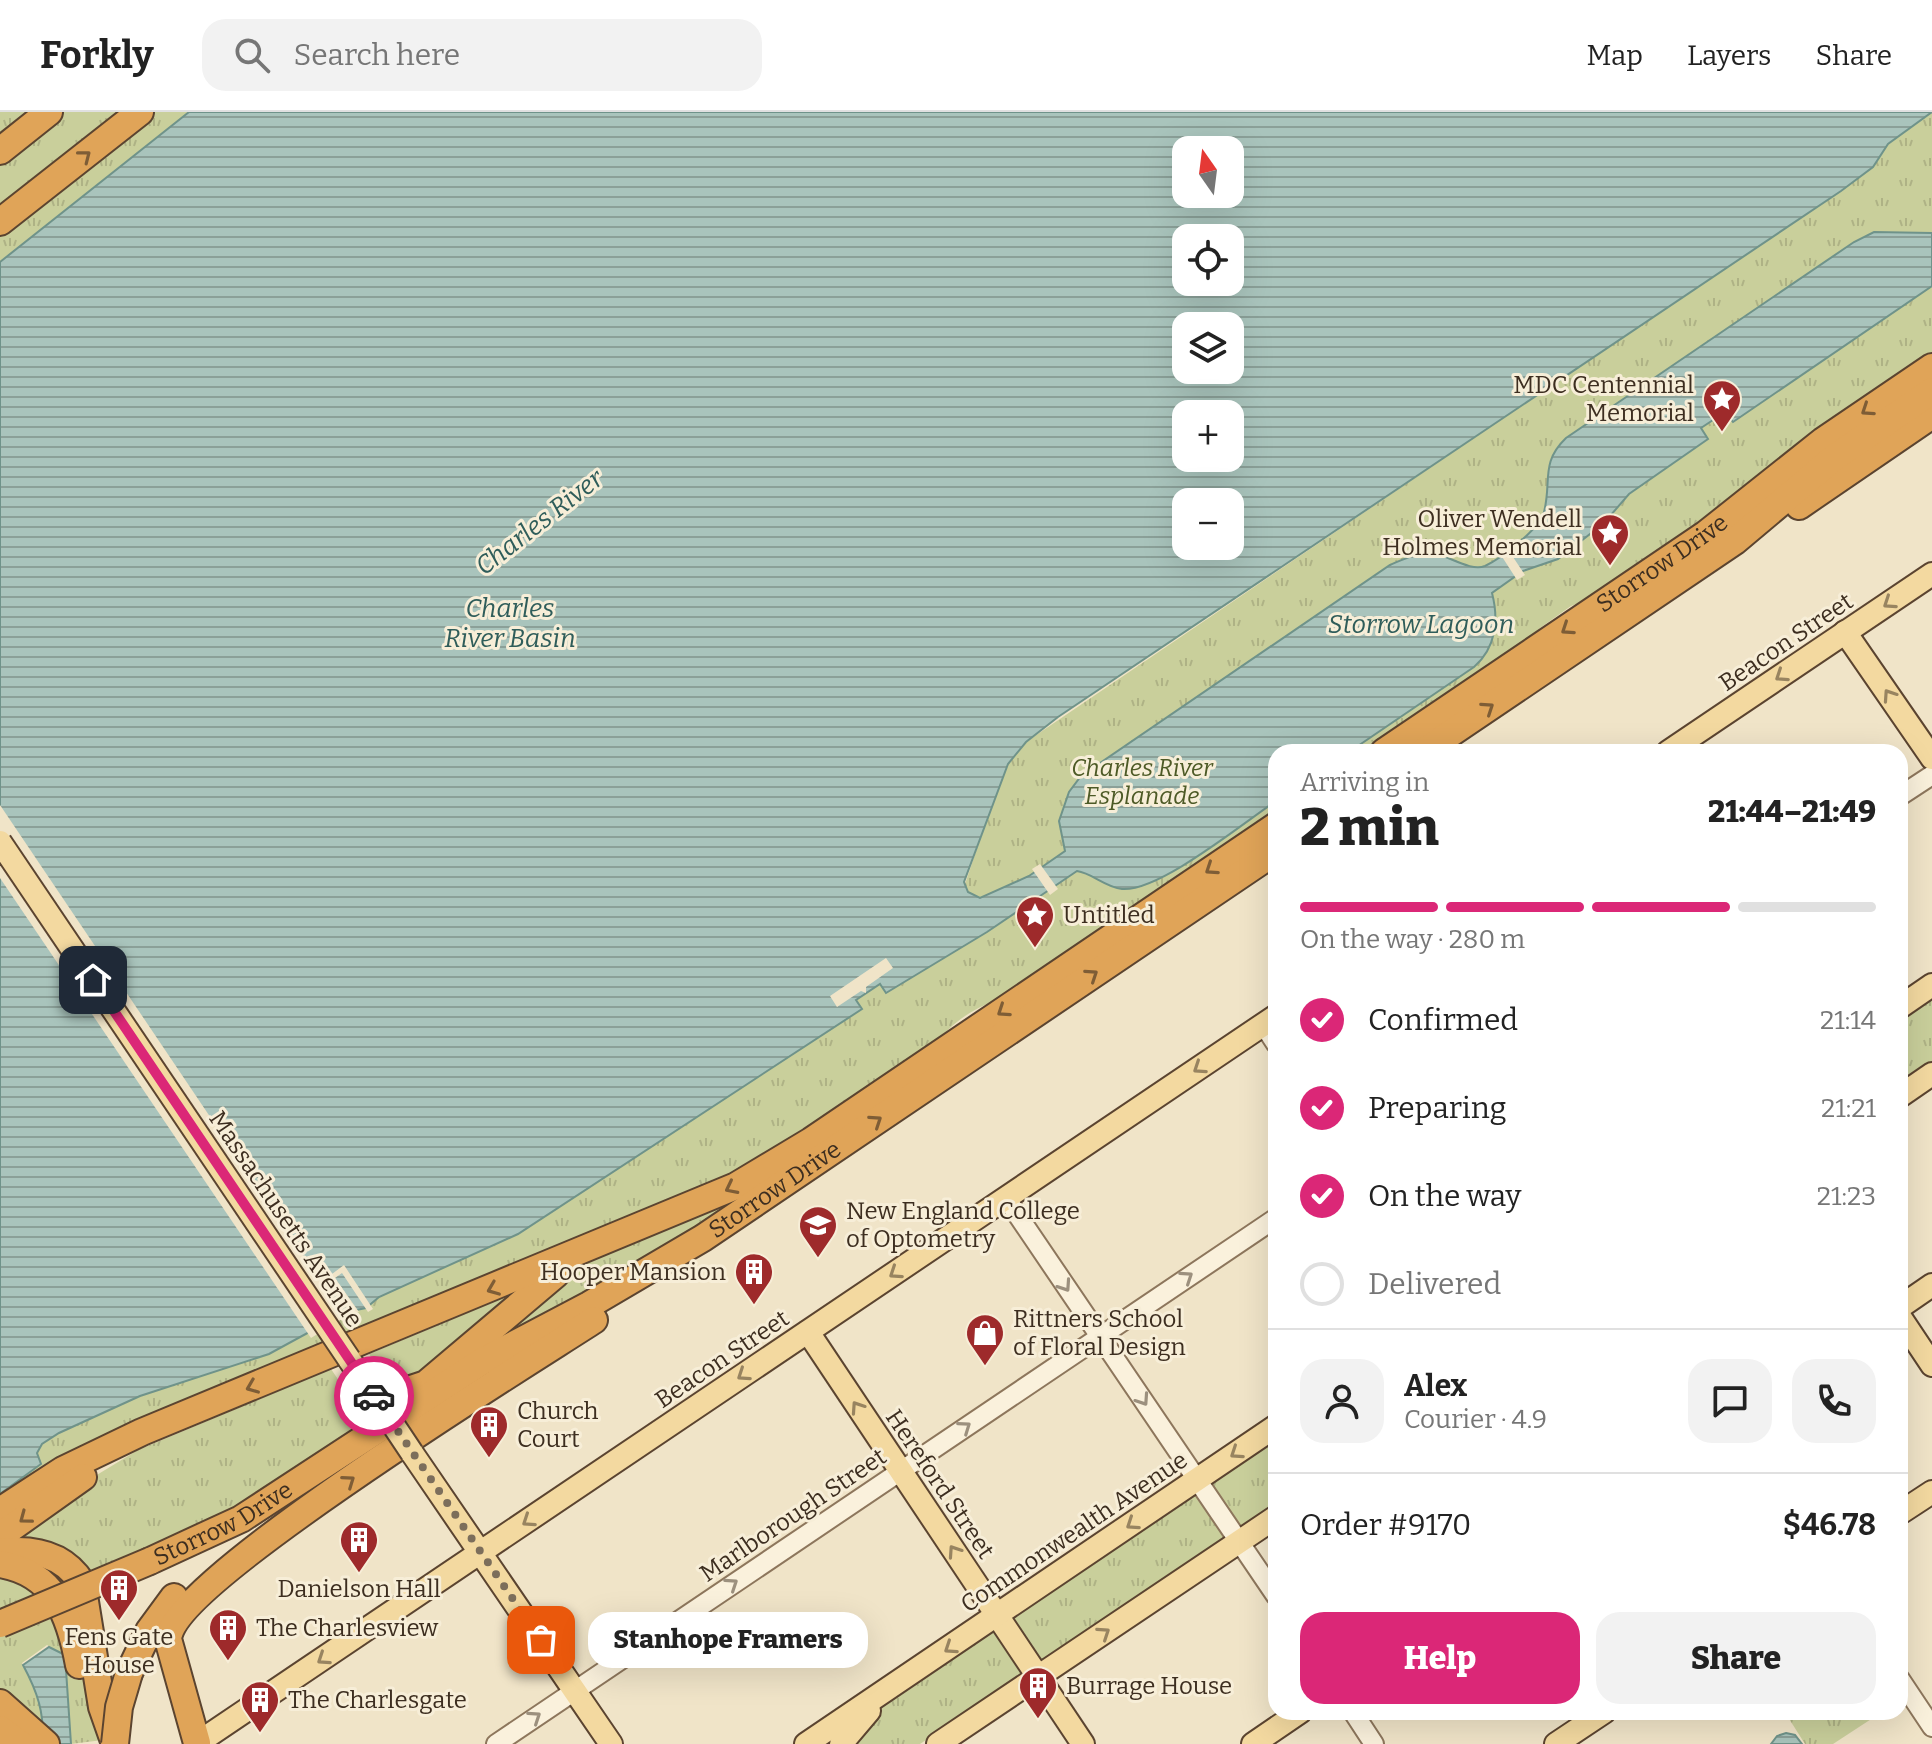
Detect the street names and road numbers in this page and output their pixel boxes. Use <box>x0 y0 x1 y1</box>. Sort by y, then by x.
street label: Storrow Drive <box>1591 508 1733 618</box>
street label: Beacon Street <box>1714 587 1858 697</box>
street label: Massachusetts Avenue <box>203 1106 369 1332</box>
street label: Storrow Drive <box>703 1135 846 1244</box>
street label: Beacon Street <box>650 1304 794 1414</box>
street label: Hereford Street <box>880 1404 1000 1564</box>
street label: Marlborough Street <box>695 1442 892 1588</box>
street label: Commonwealth Avenue <box>955 1446 1193 1618</box>
street label: Storrow Drive <box>149 1475 298 1571</box>

